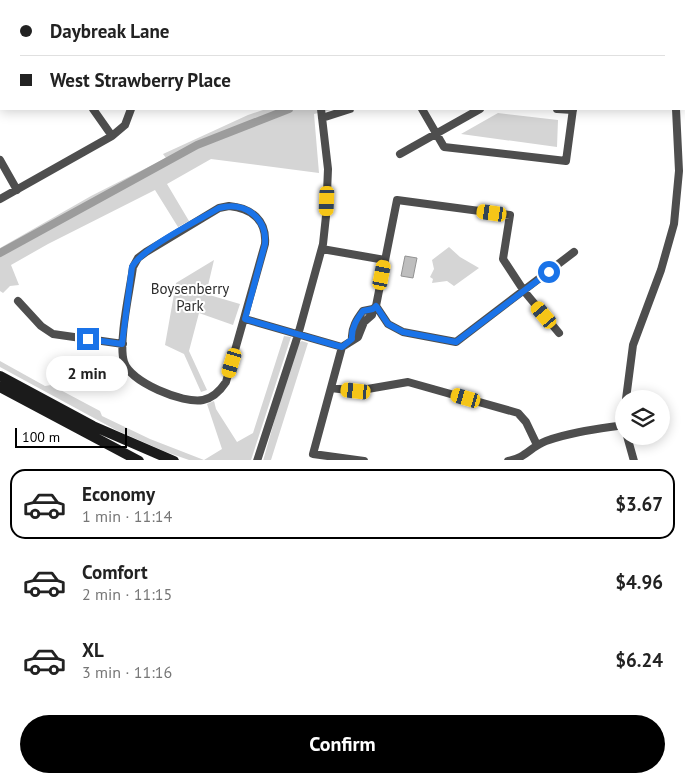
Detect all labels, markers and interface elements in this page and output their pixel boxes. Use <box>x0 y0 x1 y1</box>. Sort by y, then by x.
text: Daybreak Lane <box>50 19 170 43</box>
text: West Strawberry Place <box>50 68 231 92</box>
car <box>318 186 335 216</box>
car <box>476 203 507 223</box>
car <box>371 259 392 291</box>
route start <box>538 261 560 283</box>
park label: Boysenberry Park <box>151 279 229 315</box>
car <box>528 299 559 331</box>
route end <box>77 328 99 350</box>
car <box>220 346 243 380</box>
callout: 2 min <box>47 356 129 392</box>
text: 2 min <box>67 363 107 383</box>
car <box>340 382 371 400</box>
car <box>449 387 482 409</box>
map controls <box>615 390 670 445</box>
button: layers <box>615 390 670 445</box>
scale bar <box>15 426 128 449</box>
text: 100 m <box>22 428 60 446</box>
icon: car <box>22 482 67 527</box>
text: Economy <box>82 482 155 506</box>
text: $3.67 <box>615 492 663 516</box>
text: 1 min · 11:14 <box>82 506 172 526</box>
icon: car <box>22 560 67 605</box>
text: Comfort <box>82 560 148 584</box>
text: $4.96 <box>615 570 663 594</box>
text: 2 min · 11:15 <box>82 584 172 604</box>
icon: car <box>22 638 67 683</box>
text: XL <box>82 638 104 662</box>
text: $6.24 <box>615 648 663 672</box>
text: 3 min · 11:16 <box>82 662 172 682</box>
button: Confirm <box>20 715 665 773</box>

